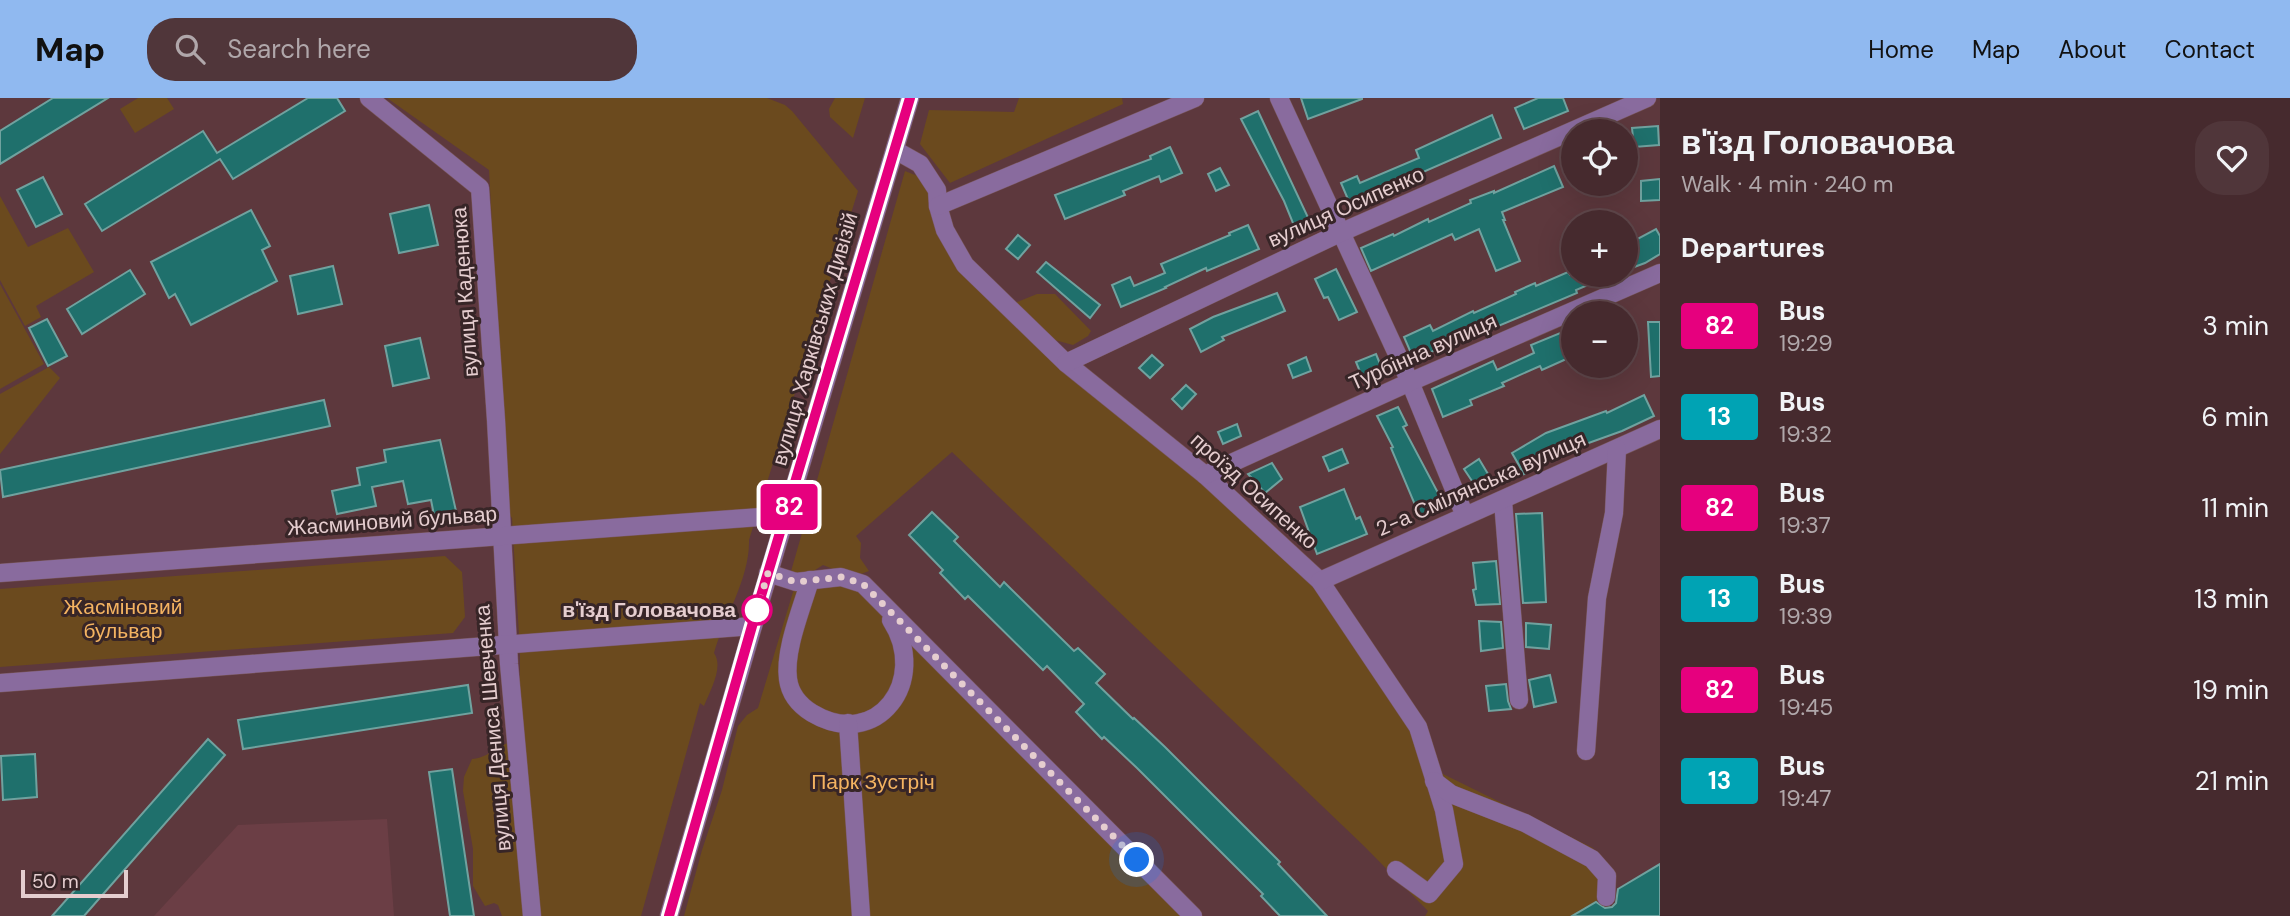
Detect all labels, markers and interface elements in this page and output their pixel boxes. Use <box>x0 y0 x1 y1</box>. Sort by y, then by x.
search box <box>147 18 637 81</box>
text: Map <box>35 28 105 71</box>
icon: search <box>171 30 209 68</box>
text: Search here <box>227 32 371 66</box>
text: Home <box>1868 34 1934 65</box>
text: Map <box>1972 34 2020 65</box>
text: About <box>2058 34 2127 65</box>
text: Contact <box>2165 34 2255 65</box>
map controls <box>1561 119 1638 378</box>
button: locate <box>1561 119 1638 196</box>
text: в'їзд Головачова <box>1681 121 1954 164</box>
button: heart <box>2195 121 2269 195</box>
street label: вулиця Осипенко <box>1264 160 1428 254</box>
text: Walk · 4 min · 240 m <box>1681 169 1893 199</box>
street label: вулиця Каденюка <box>445 206 485 378</box>
street label: вулиця Харківських Дивізій <box>765 209 865 469</box>
button: + <box>1561 210 1638 287</box>
text: Departures <box>1681 231 1825 265</box>
text: Bus <box>1779 294 1825 328</box>
button: − <box>1561 301 1638 378</box>
street label: Турбінна вулиця <box>1345 307 1501 397</box>
text: 3 min <box>2202 309 2269 343</box>
text: 82 <box>1705 310 1734 341</box>
text: 19:29 <box>1779 328 1833 358</box>
text: Bus <box>1779 385 1825 419</box>
text: 6 min <box>2201 400 2269 434</box>
text: 13 <box>1708 401 1731 432</box>
text: 19:32 <box>1779 419 1832 449</box>
street label: 2-а Смілянська вулиця <box>1372 425 1590 543</box>
street label: проїзд Осипенко <box>1184 426 1324 556</box>
text: Bus <box>1779 476 1825 510</box>
line badge: 82 <box>758 484 820 530</box>
text: 82 <box>775 491 803 522</box>
text: 11 min <box>2202 491 2269 525</box>
text: 82 <box>1705 492 1734 523</box>
street label: Жасминовий бульвар <box>286 500 498 542</box>
text: 19:37 <box>1779 510 1831 540</box>
text: Bus <box>1779 567 1825 601</box>
text: 13 min <box>2194 582 2269 616</box>
text: 13 <box>1708 583 1731 614</box>
park label: Жасміновий бульвар <box>64 593 182 645</box>
marker: в'їзд Головачова <box>742 595 772 625</box>
place label: в'їзд Головачова <box>562 596 736 624</box>
text: 19:39 <box>1779 601 1833 631</box>
street label: вулиця Дениса Шевченка <box>468 603 518 852</box>
text: Bus <box>1779 658 1825 692</box>
text: 19 min <box>2193 673 2269 707</box>
text: 82 <box>1705 674 1734 705</box>
text: 19:45 <box>1779 692 1833 722</box>
text: Bus <box>1779 749 1825 783</box>
text: 21 min <box>2195 764 2269 798</box>
text: 13 <box>1708 765 1731 796</box>
park label: Парк Зустріч <box>811 768 935 796</box>
text: 19:47 <box>1779 783 1832 813</box>
your location <box>1119 842 1154 877</box>
scale bar <box>21 867 128 899</box>
text: 50 m <box>32 869 79 894</box>

